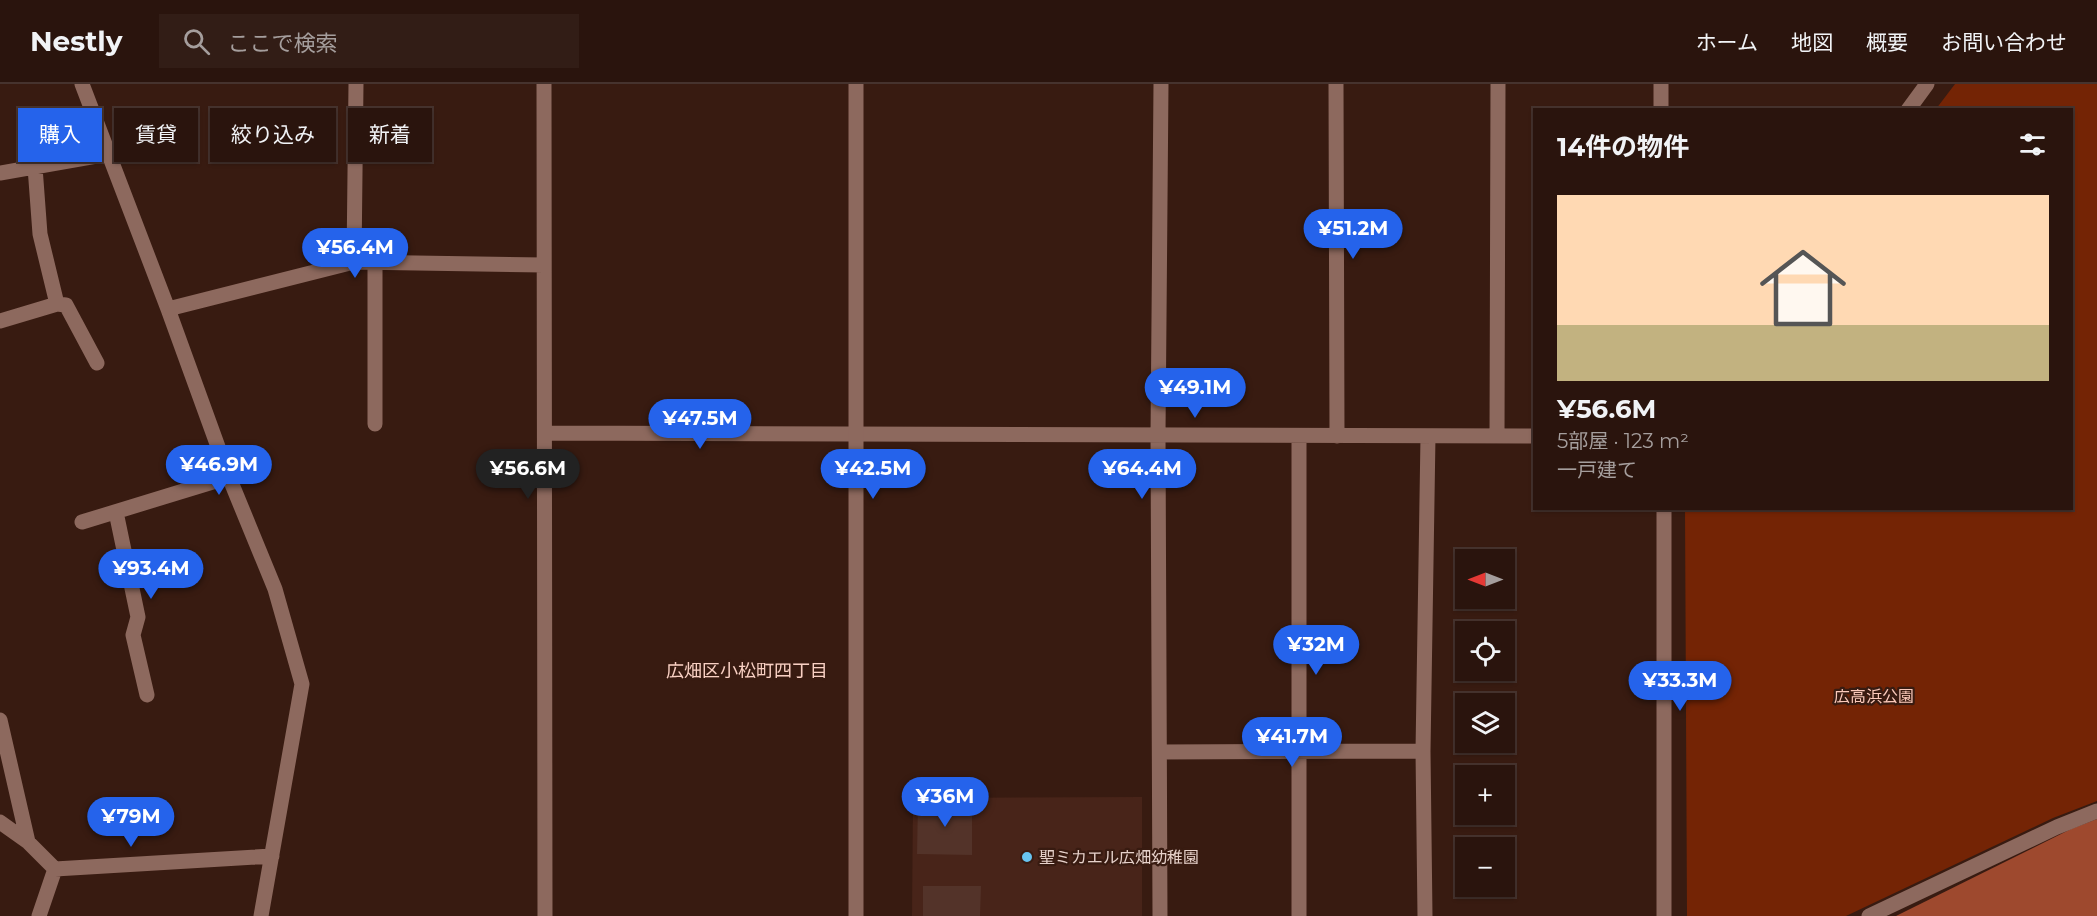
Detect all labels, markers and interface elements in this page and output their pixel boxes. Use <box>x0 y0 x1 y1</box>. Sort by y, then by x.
search box <box>159 14 579 68</box>
text: Nestly <box>30 24 123 58</box>
icon: search <box>180 25 213 58</box>
text: ここで検索 <box>228 30 338 57</box>
text: ホーム <box>1696 30 1758 55</box>
text: 地図 <box>1791 30 1833 55</box>
text: 概要 <box>1866 30 1908 55</box>
text: お問い合わせ <box>1941 30 2067 55</box>
chip: 購入 <box>18 108 102 162</box>
chip: 賃貸 <box>114 108 198 162</box>
chip: 絞り込み <box>210 108 336 162</box>
chip: 新着 <box>348 108 432 162</box>
icon: filters <box>2016 128 2049 161</box>
text: 14件の物件 <box>1557 131 1689 163</box>
pin: ¥51.2M <box>1304 209 1402 260</box>
text: ¥51.2M <box>1318 216 1388 240</box>
pin: ¥56.4M <box>306 228 404 279</box>
icon: home <box>1749 234 1857 342</box>
text: ¥56.4M <box>316 235 394 259</box>
pin: ¥49.1M <box>1146 368 1244 419</box>
text: ¥49.1M <box>1159 375 1231 399</box>
text: ¥56.6M <box>1557 393 1656 425</box>
pin: ¥47.5M <box>651 399 749 450</box>
text: ¥47.5M <box>662 406 738 430</box>
text: 5部屋 · 123 m² <box>1557 429 1689 453</box>
pin: ¥46.9M <box>170 445 268 496</box>
pin: ¥56.6M <box>479 449 577 500</box>
pin: ¥42.5M <box>824 449 922 500</box>
pin: ¥64.4M <box>1093 449 1191 500</box>
text: ¥46.9M <box>180 452 258 476</box>
text: ¥56.6M <box>490 456 566 480</box>
text: ¥42.5M <box>835 456 911 480</box>
text: ¥64.4M <box>1102 456 1182 480</box>
text: 一戸建て <box>1557 458 1637 482</box>
pin: ¥93.4M <box>102 549 200 600</box>
north arrow <box>1455 549 1515 609</box>
map controls <box>1455 549 1515 897</box>
text: ¥93.4M <box>112 556 190 580</box>
button: locate <box>1455 621 1515 681</box>
pin: ¥32M <box>1280 625 1352 676</box>
text: ¥32M <box>1287 632 1345 656</box>
district label: 広畑区小松町四丁目 <box>666 660 828 682</box>
pin: ¥33.3M <box>1631 661 1729 712</box>
text: ¥33.3M <box>1643 668 1717 692</box>
park label: 広高浜公園 <box>1834 687 1914 706</box>
button: layers <box>1455 693 1515 753</box>
pin: ¥41.7M <box>1243 717 1341 768</box>
text: ¥41.7M <box>1256 724 1328 748</box>
button: + <box>1455 765 1515 825</box>
pin: ¥36M <box>909 777 981 828</box>
text: ¥36M <box>916 784 974 808</box>
pin: ¥79M <box>95 797 167 848</box>
text: ¥79M <box>101 804 161 828</box>
button: − <box>1455 837 1515 897</box>
place label: 聖ミカエル広畑幼稚園 <box>1039 848 1199 867</box>
marker: 聖ミカエル広畑幼稚園 <box>1020 850 1034 864</box>

